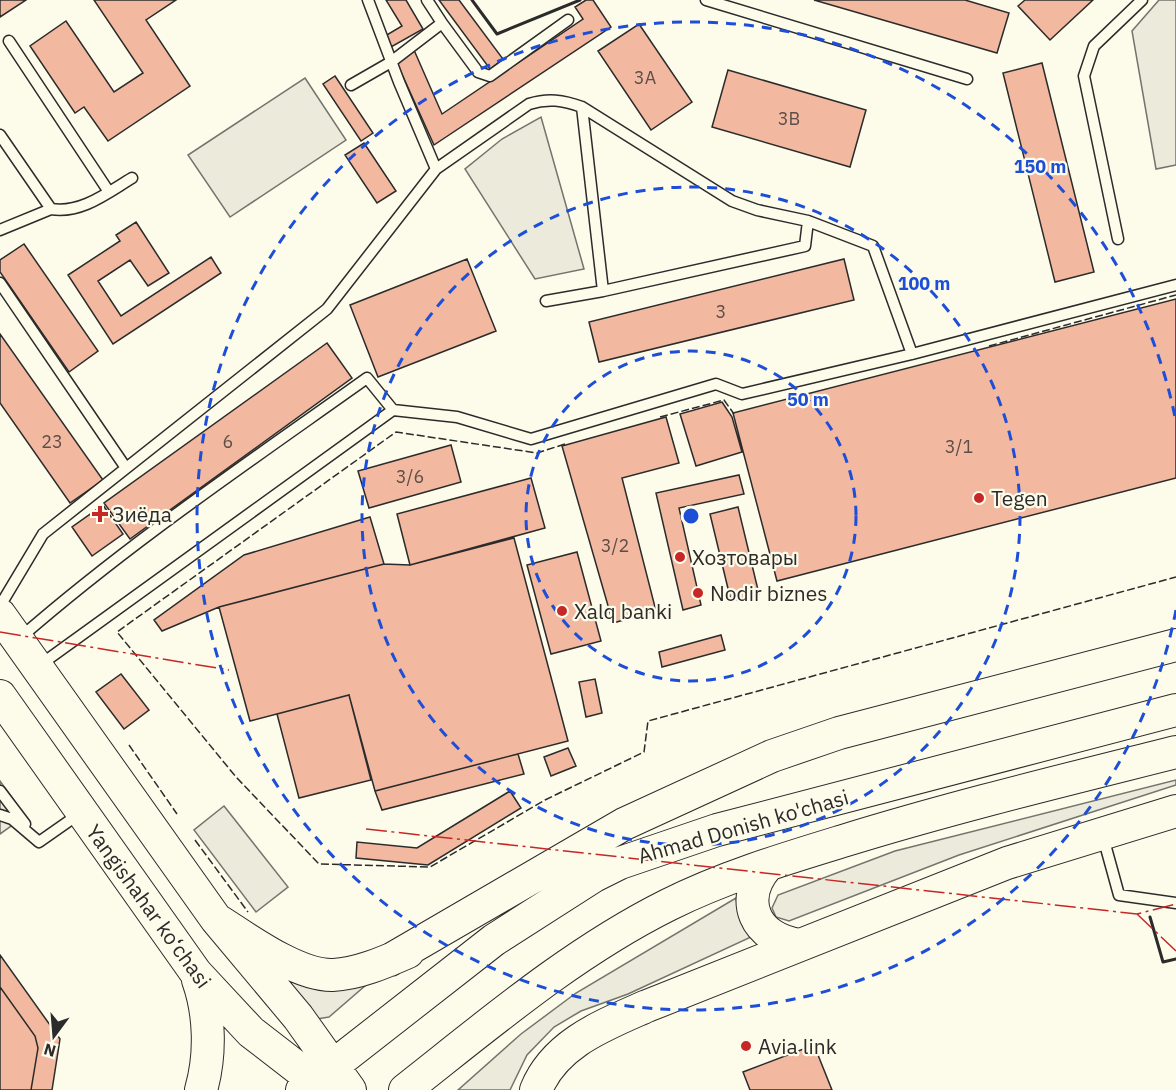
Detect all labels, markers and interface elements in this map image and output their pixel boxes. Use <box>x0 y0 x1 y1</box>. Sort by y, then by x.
house number: 3A <box>634 66 657 89</box>
house number: 3B <box>778 107 800 130</box>
text: 150 m <box>1014 155 1066 178</box>
text: 100 m <box>898 272 950 295</box>
house number: 3 <box>716 300 726 323</box>
text: 50 m <box>787 388 829 411</box>
house number: 23 <box>41 430 63 453</box>
house number: 6 <box>223 430 233 453</box>
house number: 3/1 <box>945 435 973 458</box>
house number: 3/6 <box>396 465 424 488</box>
place label: Tegen <box>991 484 1048 512</box>
marker: Tegen <box>972 491 986 505</box>
place label: Зиёда <box>112 500 172 528</box>
centre of rings <box>681 506 701 526</box>
marker: Зиёда <box>93 507 107 521</box>
house number: 3/2 <box>601 534 629 557</box>
place label: Хозтовары <box>692 543 798 571</box>
marker: Хозтовары <box>673 550 687 564</box>
place label: Nodir biznes <box>710 579 828 607</box>
marker: Nodir biznes <box>691 586 705 600</box>
place label: Xalq banki <box>574 597 672 625</box>
marker: Xalq banki <box>555 604 569 618</box>
street label: Ahmad Donish ko'chasi <box>634 782 852 870</box>
street label: Yangishahar ko‘chasi <box>80 819 218 993</box>
north arrow <box>24 1006 84 1066</box>
place label: Avia link <box>758 1032 837 1060</box>
text: N <box>42 1039 58 1062</box>
marker: Avia link <box>739 1039 753 1053</box>

